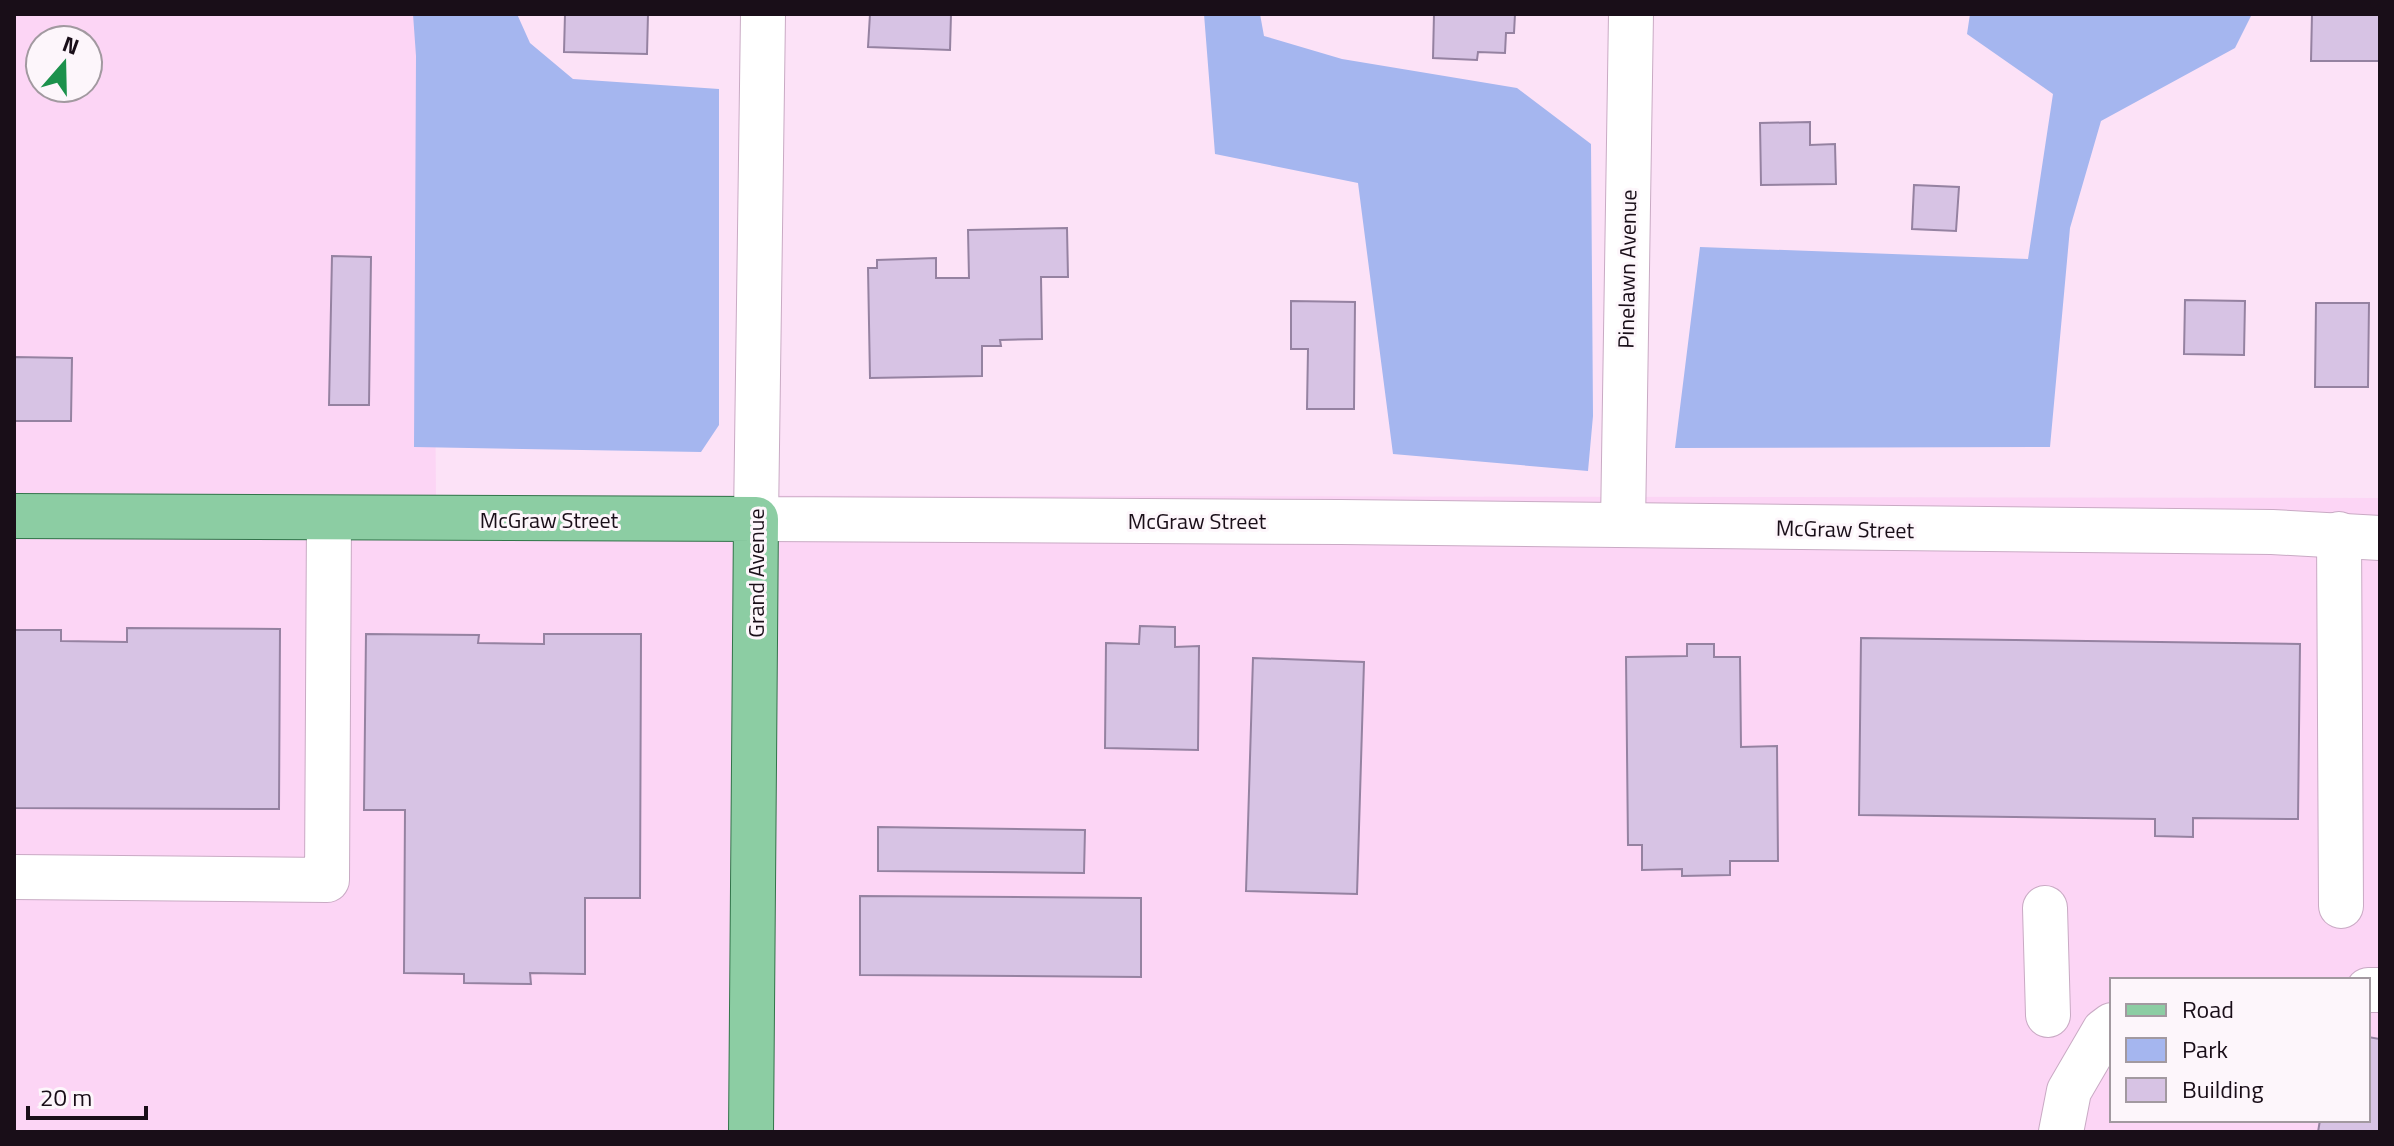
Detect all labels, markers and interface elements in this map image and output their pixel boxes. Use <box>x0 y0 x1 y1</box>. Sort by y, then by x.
north arrow <box>24 24 104 104</box>
text: N <box>58 27 84 64</box>
street label: Pinelawn Avenue <box>1609 189 1645 349</box>
street label: McGraw Street <box>480 503 619 537</box>
street label: McGraw Street <box>1128 504 1267 538</box>
street label: Grand Avenue <box>739 508 773 638</box>
street label: McGraw Street <box>1775 511 1915 547</box>
legend <box>2110 978 2370 1122</box>
text: Road <box>2182 991 2234 1027</box>
text: Park <box>2182 1031 2228 1067</box>
scale bar <box>28 1070 146 1120</box>
text: Building <box>2182 1071 2264 1107</box>
text: 20 m <box>40 1079 92 1115</box>

